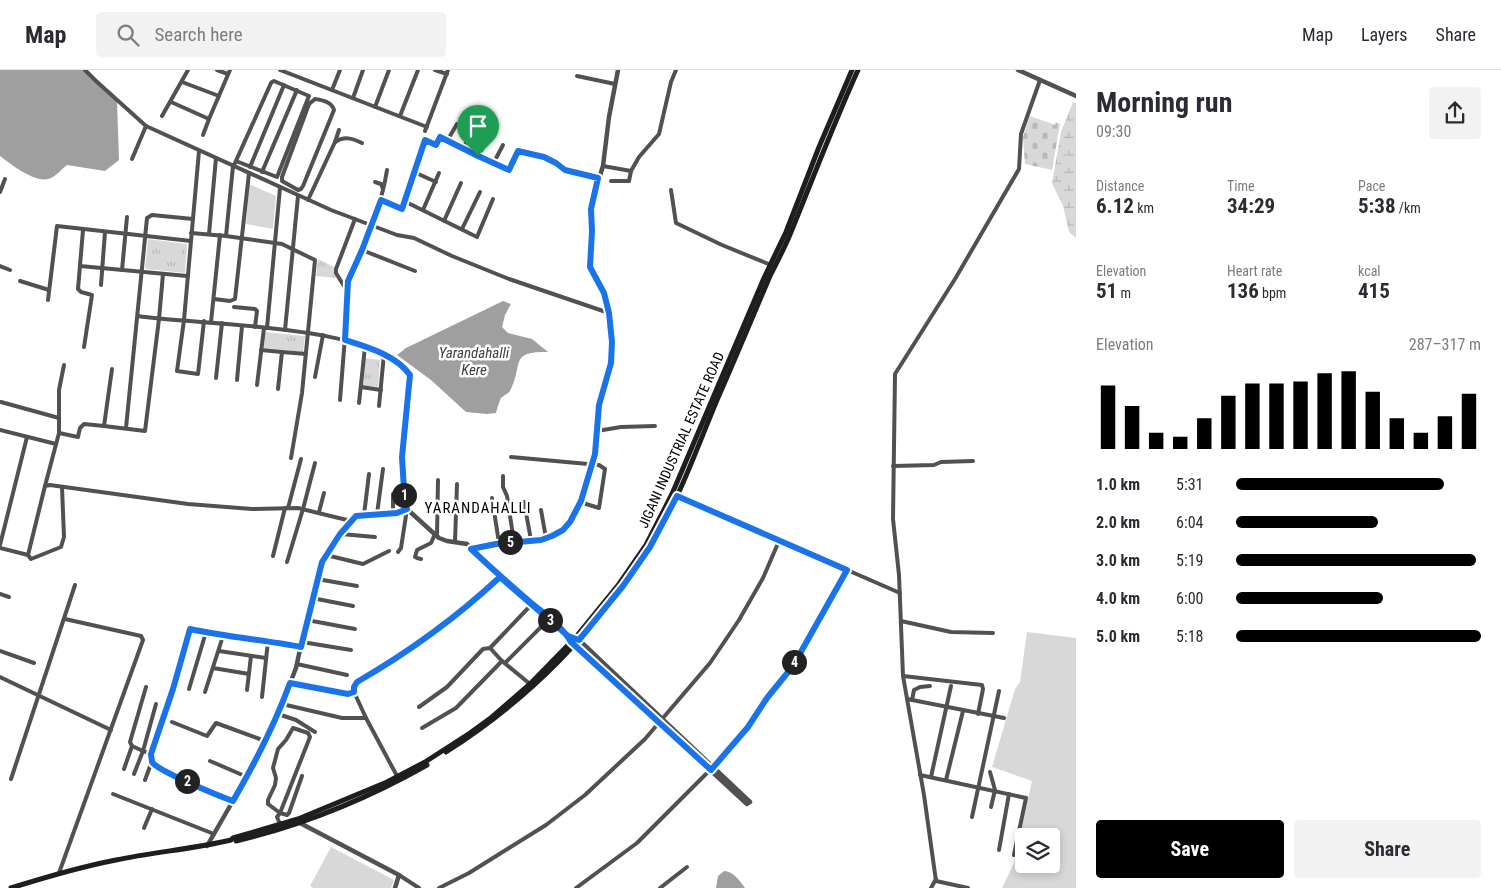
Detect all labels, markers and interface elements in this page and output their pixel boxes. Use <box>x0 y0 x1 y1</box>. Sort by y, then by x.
search box <box>96 12 446 57</box>
text: Map <box>25 21 66 49</box>
icon: search <box>114 21 142 49</box>
text: Search here <box>154 23 243 46</box>
text: Map <box>1302 24 1333 45</box>
text: Layers <box>1361 24 1408 45</box>
text: Share <box>1436 24 1476 45</box>
text: Morning run <box>1096 86 1232 119</box>
button: share <box>1429 87 1481 139</box>
pin <box>457 105 499 156</box>
icon: arrive <box>464 112 492 140</box>
text: 09:30 <box>1096 122 1131 141</box>
text: Distance <box>1096 178 1144 194</box>
text: Time <box>1227 178 1255 194</box>
text: Pace <box>1358 178 1385 194</box>
text: 6.12 <box>1096 194 1134 218</box>
text: 34:29 <box>1227 194 1275 218</box>
text: 5:38 <box>1358 194 1396 218</box>
text: km <box>1134 200 1154 216</box>
text: /km <box>1396 200 1421 216</box>
text: Elevation <box>1096 263 1146 279</box>
text: Heart rate <box>1227 263 1282 279</box>
text: kcal <box>1358 263 1381 279</box>
text: 51 <box>1096 279 1117 303</box>
text: 136 <box>1227 279 1259 303</box>
text: 415 <box>1358 279 1390 303</box>
text: m <box>1117 285 1131 301</box>
text: bpm <box>1259 285 1286 301</box>
text: Elevation <box>1096 335 1154 354</box>
text: 287–317 m <box>1409 335 1481 354</box>
water label: Yarandahalli Kere <box>439 344 510 379</box>
street label: JIGANI INDUSTRIAL ESTATE ROAD <box>635 350 727 530</box>
text: 1.0 km <box>1096 475 1140 494</box>
text: 5:31 <box>1176 475 1203 494</box>
pin: 1 <box>392 482 416 508</box>
text: 1 <box>401 487 408 503</box>
district label: YARANDAHALLI <box>425 499 531 517</box>
text: 2.0 km <box>1096 513 1140 532</box>
text: 6:04 <box>1176 513 1203 532</box>
pin: 5 <box>498 530 522 554</box>
text: 5 <box>507 534 514 550</box>
text: 3.0 km <box>1096 551 1140 570</box>
text: 5:19 <box>1176 551 1203 570</box>
text: 4.0 km <box>1096 589 1140 608</box>
text: 6:00 <box>1176 589 1203 608</box>
pin: 3 <box>538 608 562 632</box>
text: 3 <box>547 612 554 628</box>
text: 5.0 km <box>1096 627 1140 646</box>
text: 5:18 <box>1176 627 1203 646</box>
pin: 4 <box>782 650 806 674</box>
text: 4 <box>791 654 798 670</box>
pin: 2 <box>174 768 200 794</box>
text: 2 <box>184 773 191 789</box>
button: Save <box>1096 820 1284 878</box>
button: Share <box>1294 820 1481 878</box>
map controls <box>1015 828 1060 873</box>
button: layers <box>1015 828 1060 873</box>

